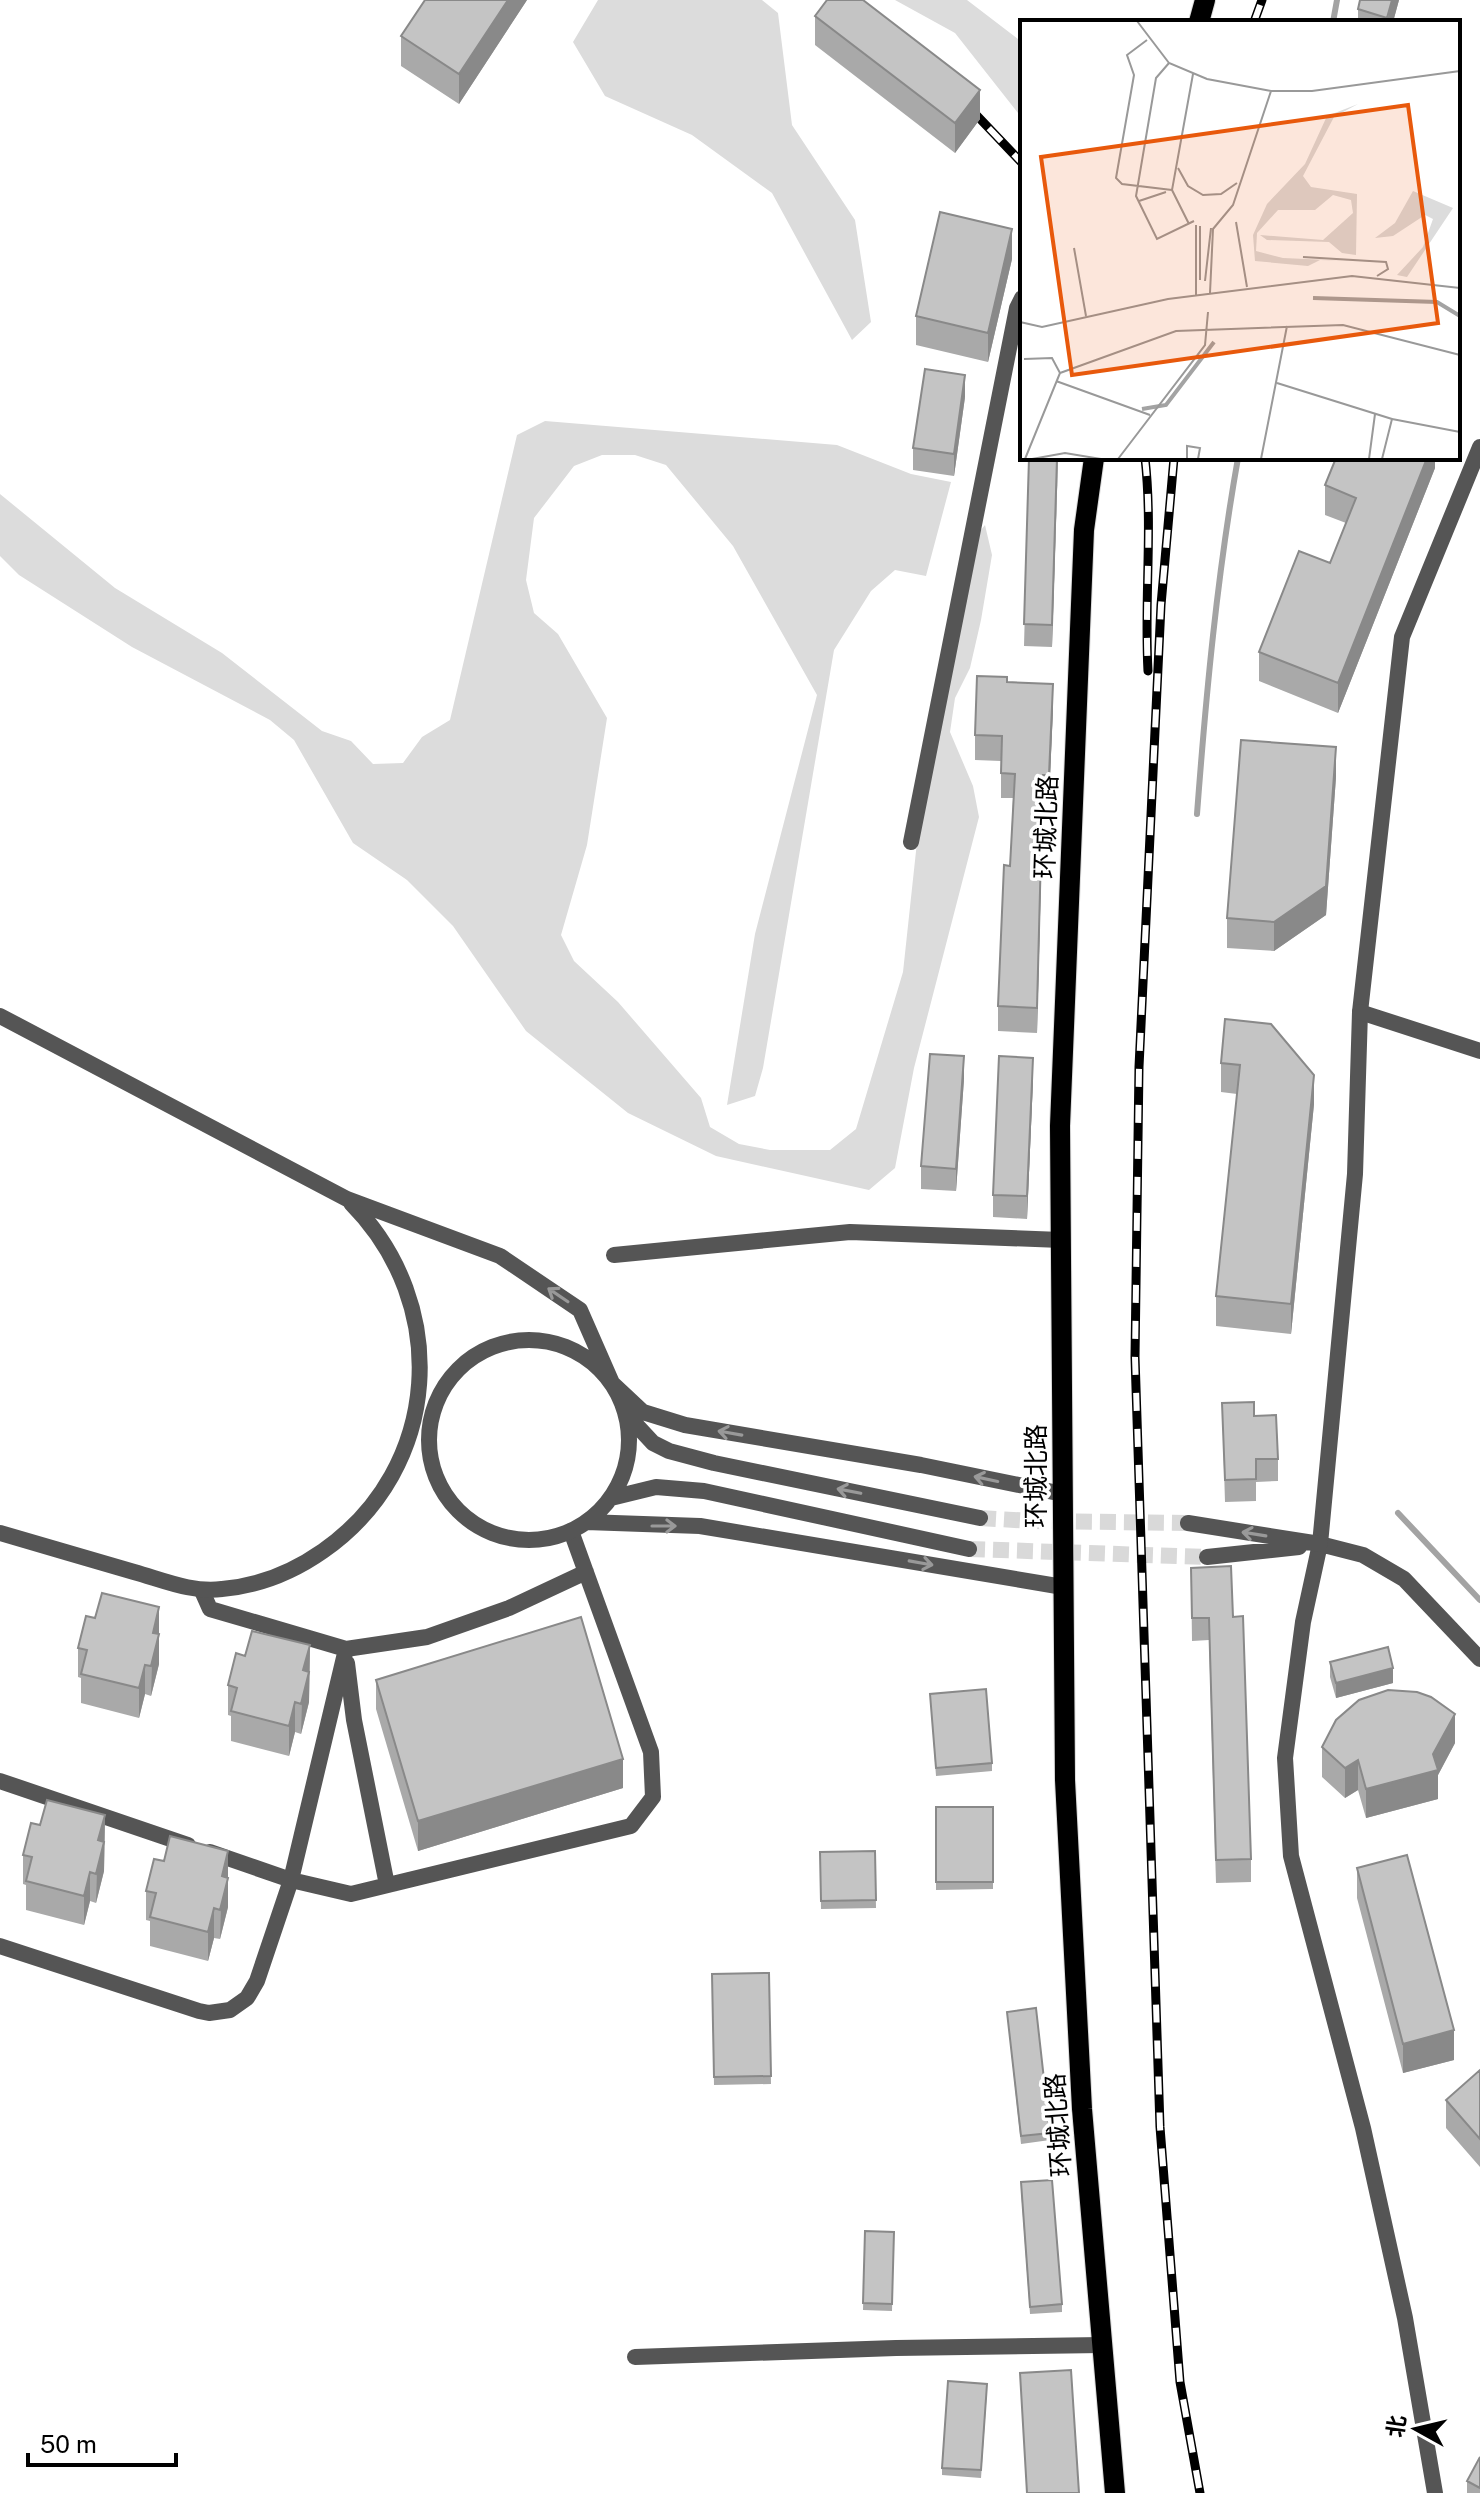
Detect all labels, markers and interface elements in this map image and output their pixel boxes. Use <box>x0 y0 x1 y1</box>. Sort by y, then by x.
inset map <box>1020 20 1460 460</box>
street label: 环城北路 <box>1028 774 1063 879</box>
one-way arrow <box>548 1287 570 1303</box>
one-way arrow <box>718 1424 744 1439</box>
street label: 环城北路 <box>1020 1424 1051 1528</box>
one-way arrow <box>974 1470 999 1485</box>
one-way arrow <box>837 1483 862 1498</box>
one-way arrow <box>650 1518 677 1534</box>
one-way arrow <box>1242 1526 1267 1541</box>
one-way arrow <box>907 1557 933 1572</box>
street label: 环城北路 <box>1038 2072 1077 2178</box>
north arrow <box>1376 2389 1456 2469</box>
text: 北 <box>1382 2414 1411 2439</box>
scale bar <box>28 2417 176 2467</box>
text: 50 m <box>40 2430 97 2458</box>

